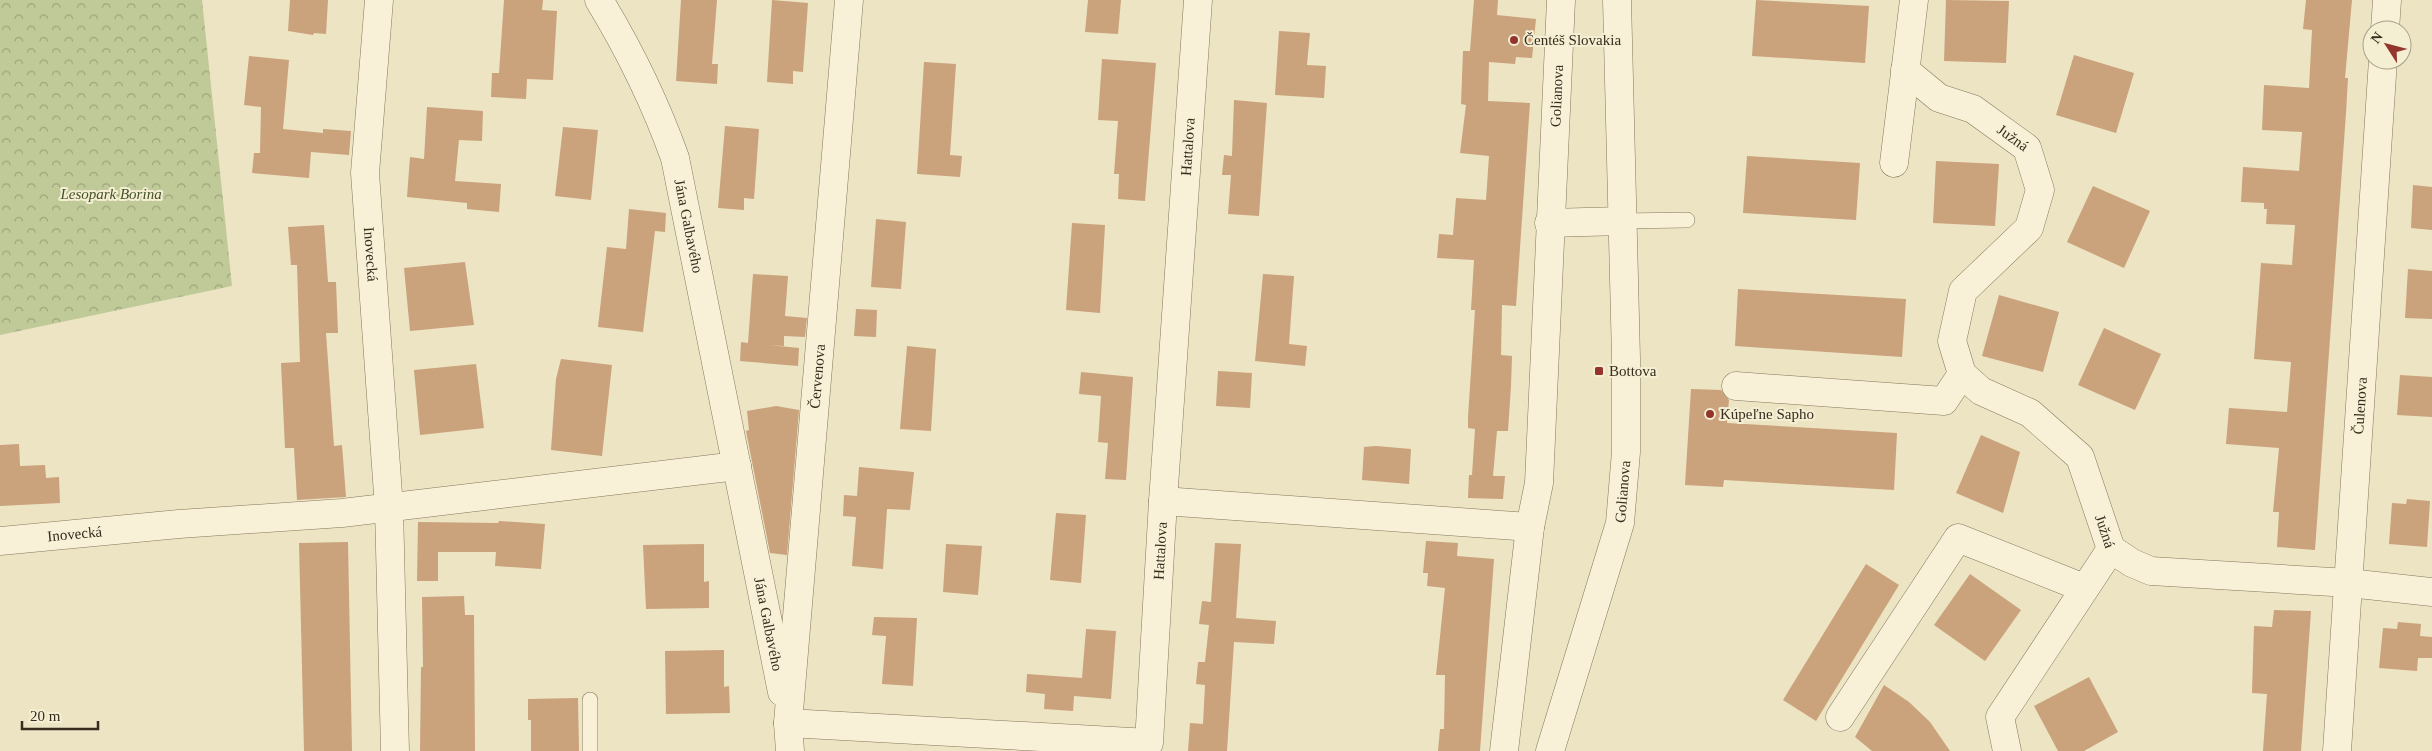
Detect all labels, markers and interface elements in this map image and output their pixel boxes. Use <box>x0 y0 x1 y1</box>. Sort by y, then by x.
north arrow <box>2362 20 2412 70</box>
text: N <box>2368 29 2386 46</box>
place label: Čentéš Slovakia <box>1524 32 1621 48</box>
marker: Čentéš Slovakia <box>1508 34 1520 46</box>
street label: Golianova <box>1547 64 1566 127</box>
street label: Hattalova <box>1178 117 1198 176</box>
street label: Južná <box>1994 121 2032 155</box>
street label: Jána Galbavého <box>671 178 706 274</box>
park label: Lesopark Borina <box>59 186 162 202</box>
street label: Inovecká <box>361 226 381 283</box>
street label: Červenova <box>807 343 828 409</box>
place label: Bottova <box>1609 363 1657 379</box>
marker: Bottova <box>1593 365 1605 377</box>
street label: Čulenova <box>2350 376 2370 435</box>
place label: Kúpeľne Sapho <box>1720 406 1814 422</box>
marker: Kúpeľne Sapho <box>1704 408 1716 420</box>
street label: Golianova <box>1612 459 1633 523</box>
street label: Južná <box>2092 512 2118 550</box>
street label: Hattalova <box>1150 521 1170 580</box>
street label: Inovecká <box>47 523 103 544</box>
street label: Jána Galbavého <box>751 576 786 672</box>
scale bar <box>22 698 99 730</box>
text: 20 m <box>30 708 61 724</box>

